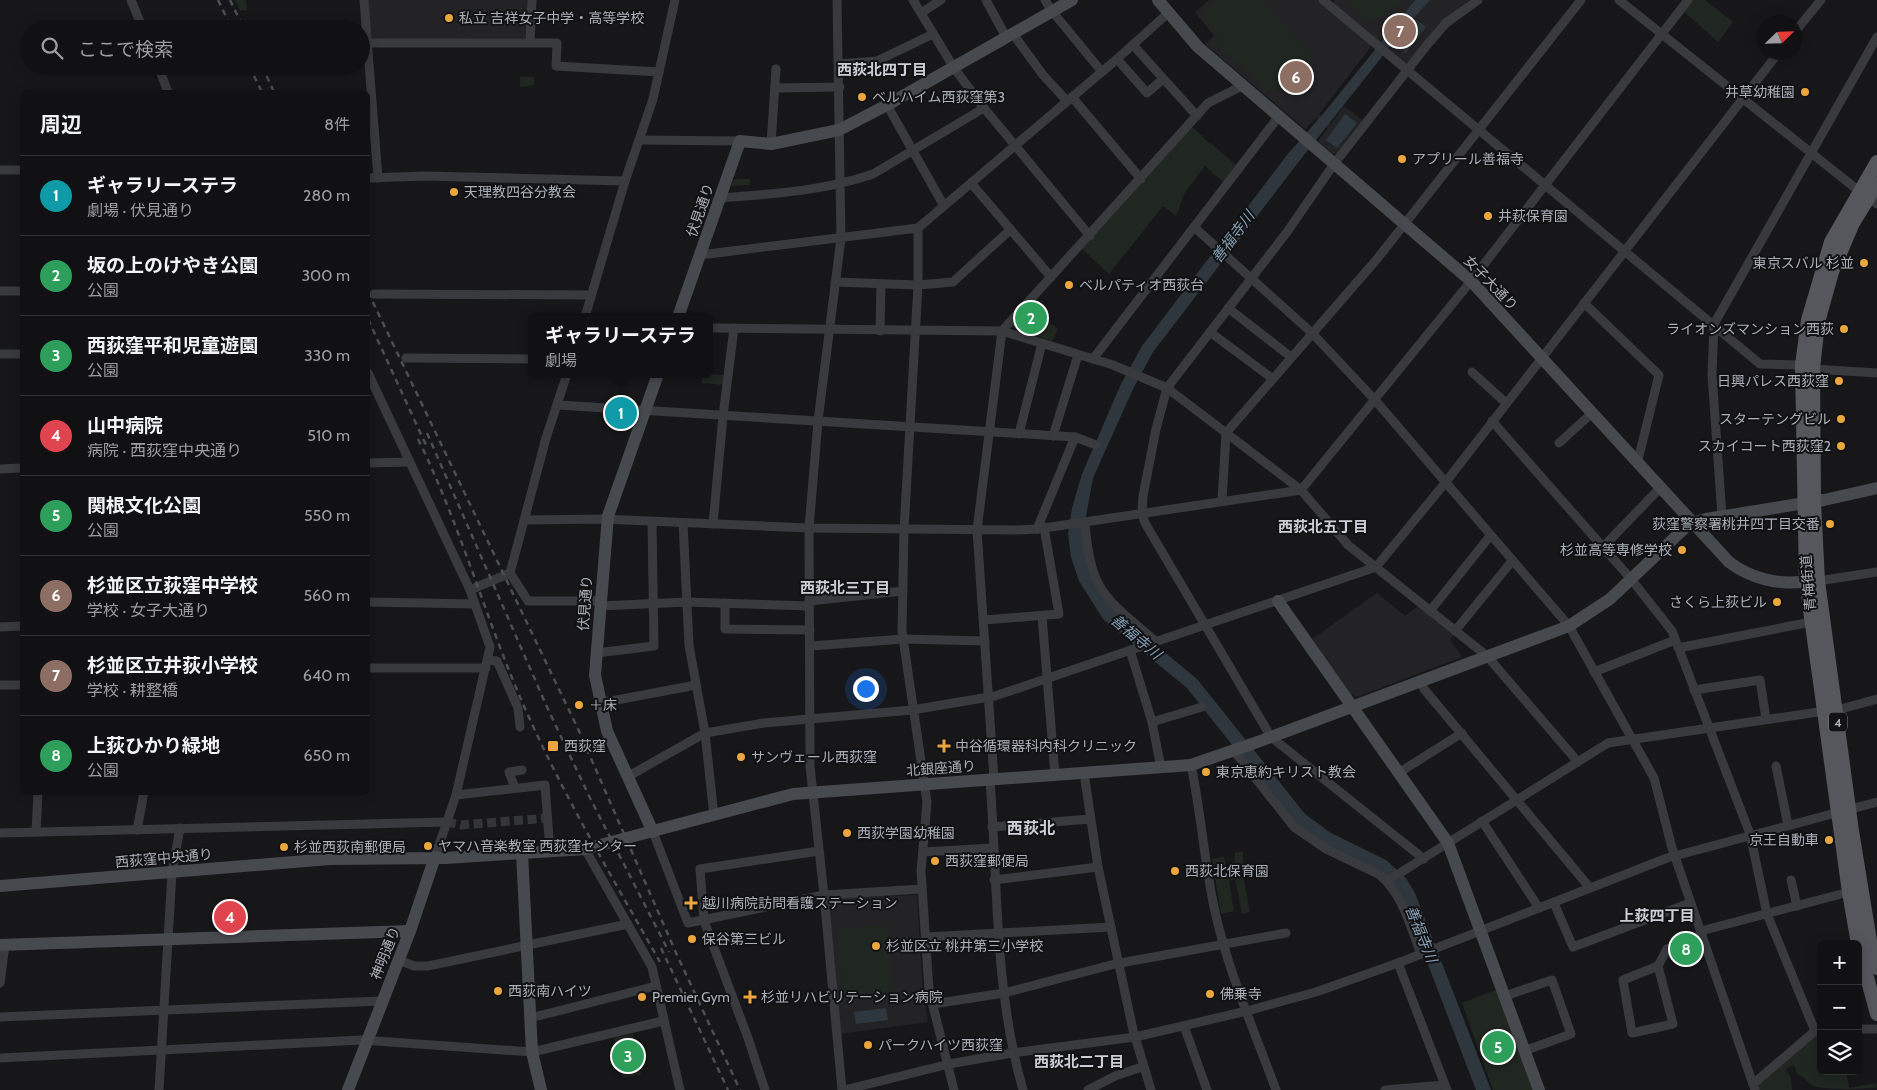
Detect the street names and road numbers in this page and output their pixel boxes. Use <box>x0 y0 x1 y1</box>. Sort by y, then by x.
street label: 伏見通り <box>682 181 718 239</box>
street label: 女子大通り <box>1460 252 1522 314</box>
street label: 青梅街道 <box>1797 554 1819 612</box>
street label: 伏見通り <box>574 574 596 632</box>
road number: 4 <box>1829 712 1847 732</box>
street label: 北銀座通り <box>905 757 977 779</box>
street label: 西荻窪中央通り <box>114 845 214 871</box>
street label: 神明通り <box>366 924 404 982</box>

